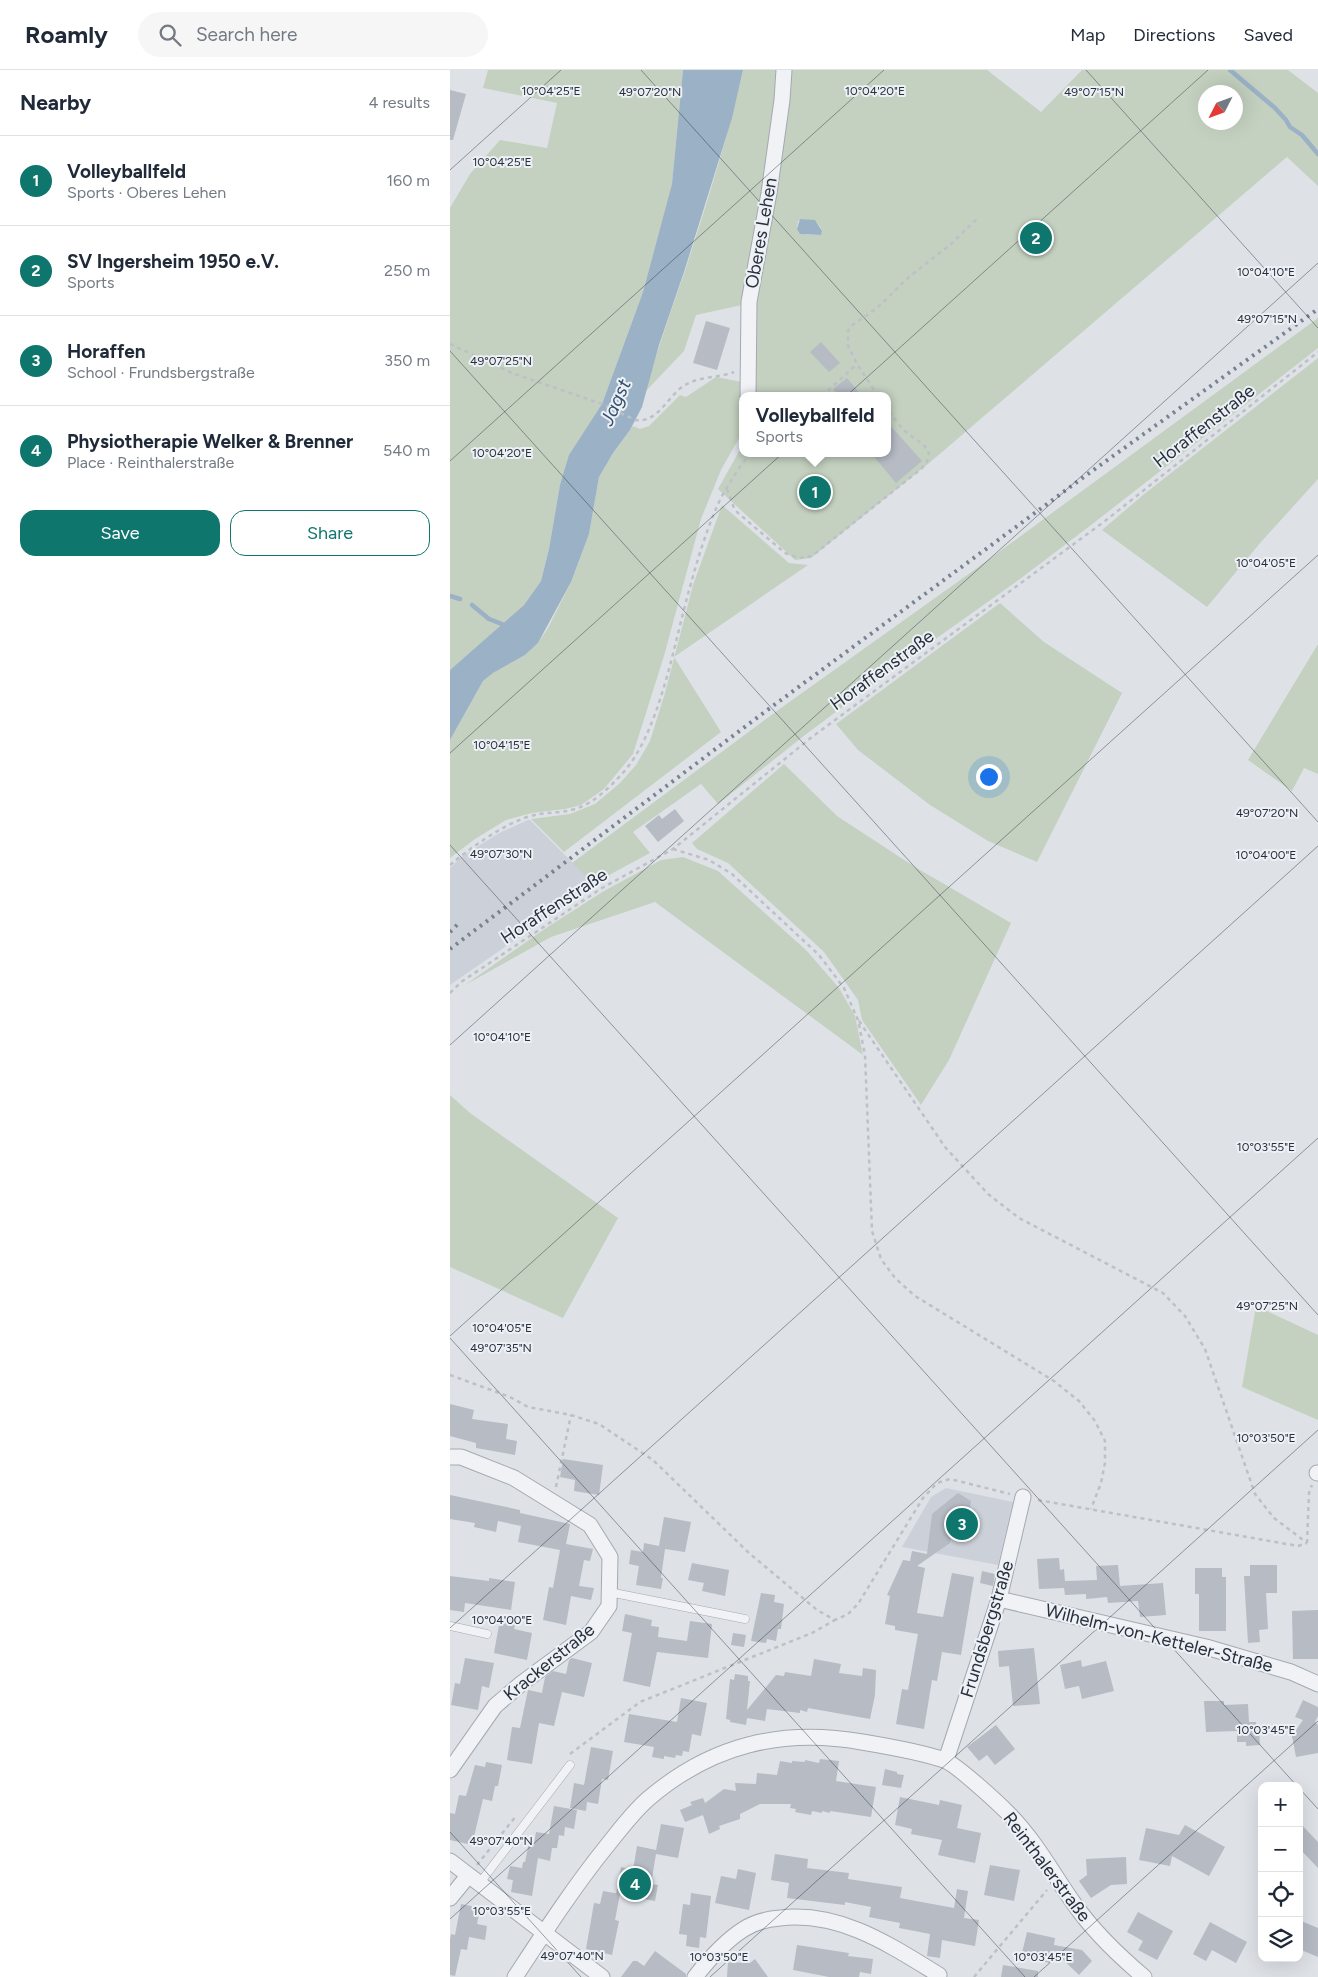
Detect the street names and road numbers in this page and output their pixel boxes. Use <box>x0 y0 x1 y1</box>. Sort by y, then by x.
street label: Oberes Lehen <box>740 176 782 290</box>
street label: Horaffenstraße <box>1149 379 1259 472</box>
street label: Horaffenstraße <box>826 625 938 715</box>
street label: Horaffenstraße <box>497 863 612 949</box>
street label: Frundsbergstraße <box>956 1558 1018 1700</box>
street label: Wilhelm-von-Ketteler-Straße <box>1043 1599 1275 1677</box>
street label: Krackerstraße <box>499 1618 599 1705</box>
street label: Reinthalerstraße <box>999 1808 1096 1926</box>

